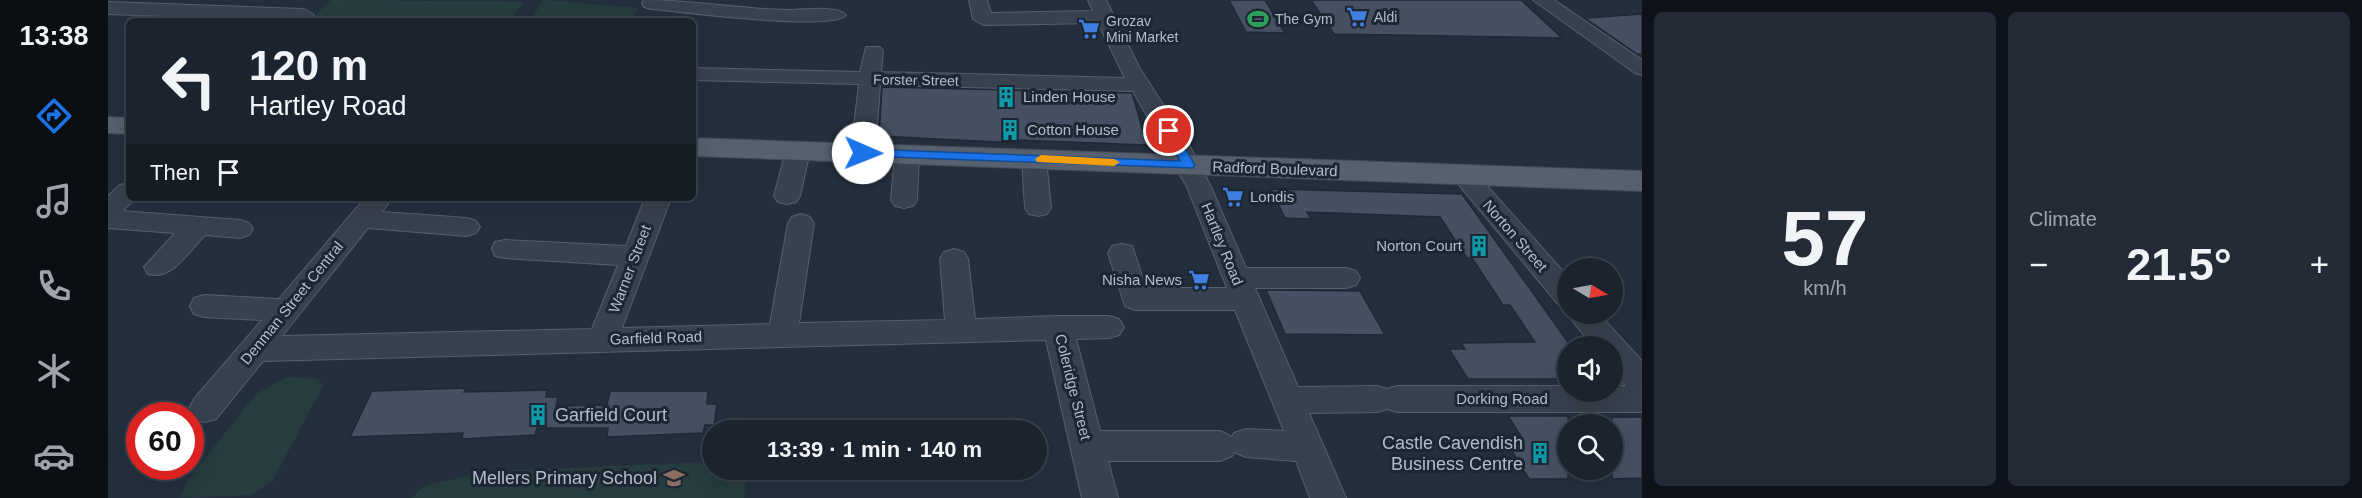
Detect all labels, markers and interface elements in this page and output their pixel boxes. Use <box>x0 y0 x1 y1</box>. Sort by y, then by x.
supermarket icon: Aldi <box>1345 5 1369 29</box>
sports icon: The Gym <box>1246 7 1270 31</box>
place label: Aldi <box>1374 9 1397 25</box>
place label: The Gym <box>1275 11 1333 27</box>
place label: Grozav Mini Market <box>1106 13 1178 45</box>
supermarket icon: Grozav Mini Market <box>1077 17 1101 41</box>
text: 13:38 <box>19 21 89 51</box>
icon: left <box>150 42 228 120</box>
text: 120 m <box>249 42 368 89</box>
street label: Forster Street <box>873 71 959 89</box>
building icon: Linden House <box>994 85 1018 109</box>
place label: Linden House <box>1023 88 1116 105</box>
text: Hartley Road <box>249 91 407 121</box>
icon: directions <box>33 95 75 137</box>
pin <box>1143 105 1194 156</box>
icon: arrive <box>1152 114 1185 147</box>
building icon: Cotton House <box>998 118 1022 142</box>
position arrow <box>831 121 895 185</box>
place label: Cotton House <box>1027 121 1119 138</box>
icon: arrive <box>212 156 245 189</box>
street label: Radford Boulevard <box>1212 158 1338 179</box>
text: Then <box>150 160 200 185</box>
icon: music <box>33 180 75 222</box>
supermarket icon: Londis <box>1221 185 1245 209</box>
place label: Londis <box>1250 188 1294 205</box>
text: 57 <box>1782 194 1868 282</box>
street label: Norton Street <box>1480 196 1552 276</box>
street label: Hartley Road <box>1198 200 1247 288</box>
text: Climate <box>2029 208 2097 230</box>
street label: Warner Street <box>605 222 654 315</box>
building icon: Norton Court <box>1467 234 1491 258</box>
place label: Norton Court <box>1376 237 1463 254</box>
street label: Denman Street Central <box>237 238 346 368</box>
text: 21.5° <box>2126 239 2232 290</box>
text: − <box>2029 246 2048 283</box>
text: + <box>2310 246 2329 283</box>
north arrow <box>1557 258 1623 324</box>
map controls <box>1557 258 1623 480</box>
icon: phone <box>33 265 75 307</box>
supermarket icon: Nisha News <box>1187 268 1211 292</box>
place label: Nisha News <box>1102 271 1182 288</box>
text: km/h <box>1803 277 1847 299</box>
street label: Garfield Road <box>609 327 703 348</box>
street label: Coleridge Street <box>1052 332 1095 442</box>
button: sound <box>1557 336 1623 402</box>
icon: climate <box>33 350 75 392</box>
street label: Dorking Road <box>1456 390 1548 407</box>
speed limit sign: 60 <box>126 402 204 480</box>
building icon: Garfield Court <box>526 403 550 427</box>
place label: Garfield Court <box>555 405 667 425</box>
button: search <box>1557 414 1623 480</box>
place label: Castle Cavendish Business Centre <box>1382 433 1523 474</box>
icon: car <box>33 435 75 477</box>
text: 13:39 · 1 min · 140 m <box>767 437 982 462</box>
building icon: Castle Cavendish Business Centre <box>1528 441 1552 465</box>
school or university icon: Mellers Primary School <box>662 466 686 490</box>
place label: Mellers Primary School <box>472 468 657 488</box>

